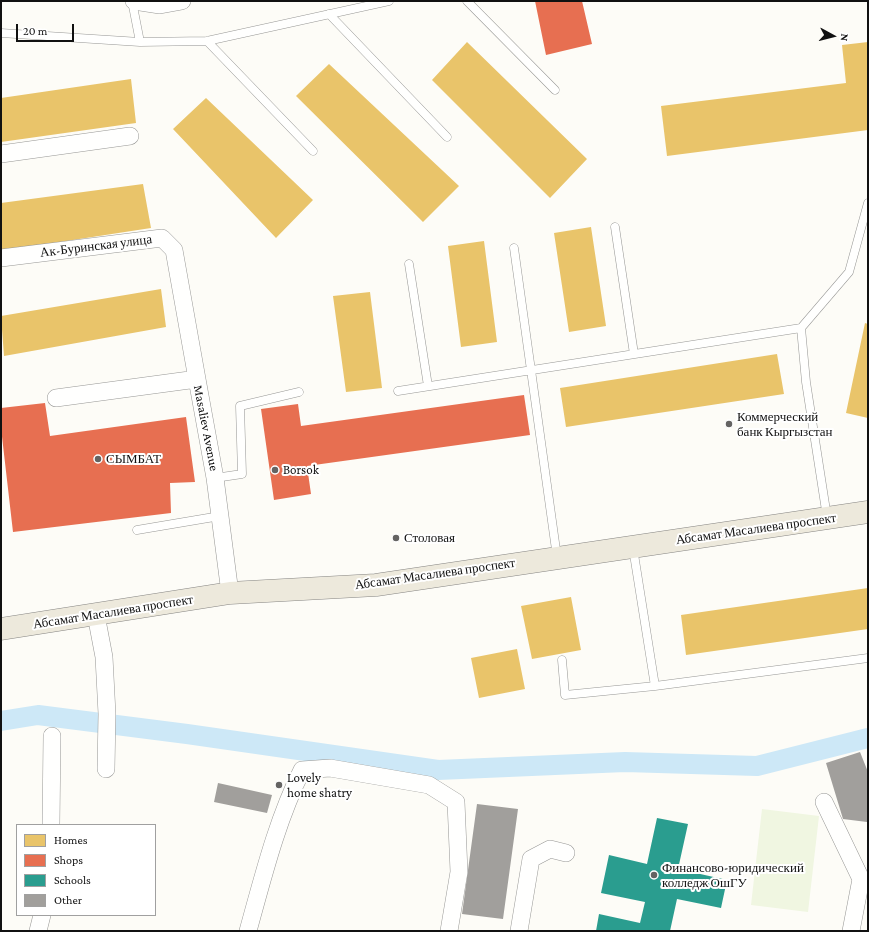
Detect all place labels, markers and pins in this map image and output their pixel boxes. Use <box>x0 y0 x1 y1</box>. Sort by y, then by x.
place label: Коммерческий банк Кыргызстан <box>737 409 833 440</box>
marker: Коммерческий банк Кыргызстан <box>724 419 734 429</box>
place label: СЫМБАТ <box>106 451 161 467</box>
marker: СЫМБАТ <box>93 454 103 464</box>
place label: Borsok <box>283 462 319 478</box>
marker: Borsok <box>270 465 280 475</box>
place label: Столовая <box>404 530 455 546</box>
marker: Столовая <box>391 533 401 543</box>
place label: Lovely home shatry <box>287 770 352 801</box>
marker: Lovely home shatry <box>274 780 284 790</box>
place label: Финансово-юридический колледж ОшГУ <box>662 860 804 891</box>
marker: Финансово-юридический колледж ОшГУ <box>649 870 659 880</box>

